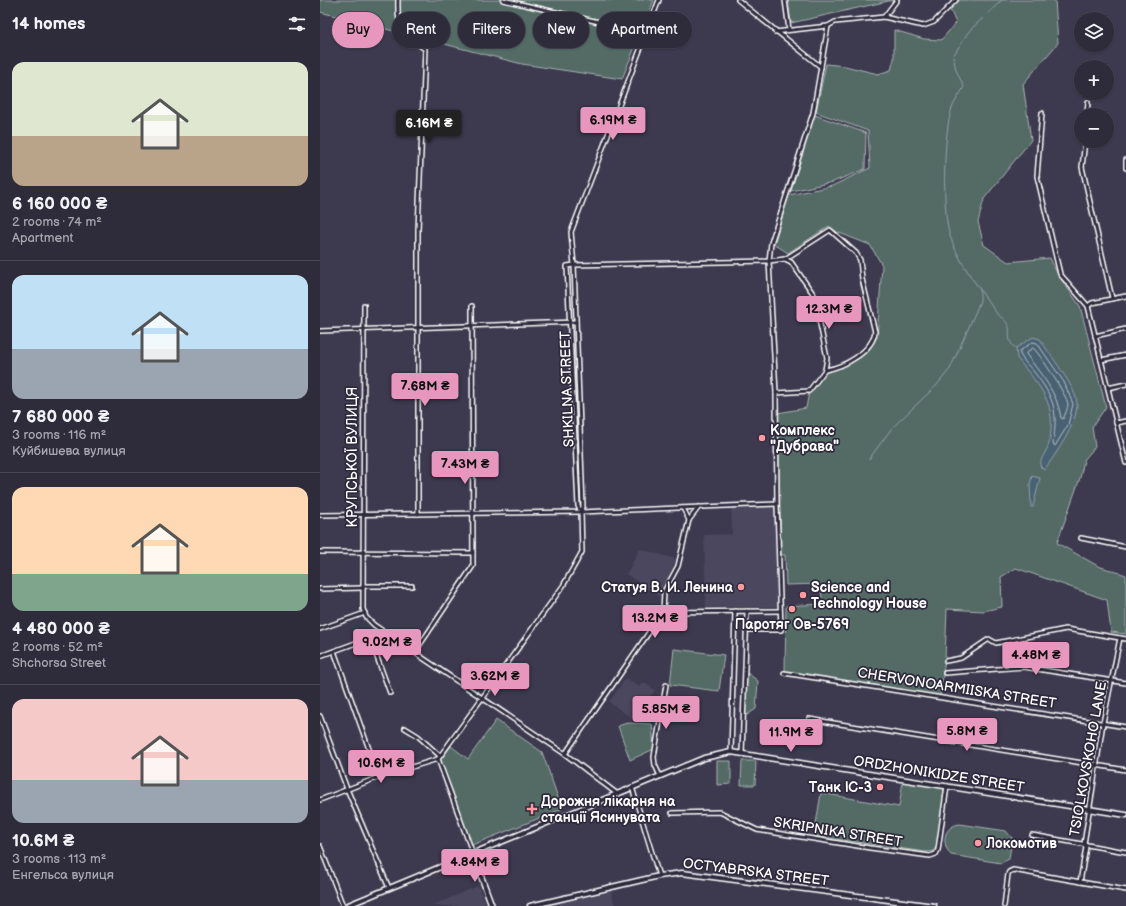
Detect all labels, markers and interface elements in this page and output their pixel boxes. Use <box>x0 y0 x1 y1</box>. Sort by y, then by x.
chip: Buy <box>332 12 384 48</box>
chip: Rent <box>392 12 450 48</box>
chip: Filters <box>458 12 525 48</box>
chip: New <box>533 12 589 48</box>
chip: Apartment <box>597 12 692 48</box>
map controls <box>1074 12 1114 148</box>
button: layers <box>1074 12 1114 52</box>
icon: filters <box>286 13 308 35</box>
text: 14 homes <box>12 14 85 34</box>
button: + <box>1074 60 1114 100</box>
icon: home <box>124 88 196 160</box>
pin: 6.19M ₴ <box>576 107 650 141</box>
button: − <box>1074 108 1114 148</box>
pin: 6.16M ₴ <box>392 110 466 144</box>
text: 6.19M ₴ <box>589 112 637 128</box>
text: 6.16M ₴ <box>405 115 453 131</box>
text: 6 160 000 ₴ <box>12 194 107 214</box>
text: 2 rooms · 74 m² <box>12 214 102 230</box>
text: Apartment <box>12 230 73 246</box>
pin: 12.3M ₴ <box>792 296 866 330</box>
icon: home <box>124 301 196 373</box>
text: 12.3M ₴ <box>805 301 853 317</box>
street label: SHKILNA STREET <box>556 330 578 447</box>
pin: 7.68M ₴ <box>388 373 462 407</box>
text: 7.68M ₴ <box>400 378 450 394</box>
street label: КРУПСЬКОЇ ВУЛИЦЯ <box>344 387 361 527</box>
text: 7 680 000 ₴ <box>12 407 109 427</box>
place label: Комплекс "Дубрава" <box>770 422 839 455</box>
text: 3 rooms · 116 m² <box>12 427 106 443</box>
marker: Комплекс "Дубрава" <box>757 433 767 443</box>
text: Куйбишева вулиця <box>12 443 126 459</box>
pin: 7.43M ₴ <box>428 451 502 485</box>
text: 7.43M ₴ <box>441 456 489 472</box>
icon: home <box>124 513 196 585</box>
place label: Статуя В. И. Ленина <box>601 579 734 596</box>
place label: Science and Technology House <box>811 579 927 612</box>
marker: Статуя В. И. Ленина <box>736 582 746 592</box>
marker: Science and Technology House <box>798 590 808 600</box>
marker: Паротяг Ов-5769 <box>787 604 797 614</box>
pin: 13.2M ₴ <box>618 605 692 639</box>
text: 13.2M ₴ <box>631 610 679 626</box>
place label: Паротяг Ов-5769 <box>735 616 849 633</box>
text: 4 480 000 ₴ <box>12 619 110 639</box>
pin: 9.02M ₴ <box>350 629 424 663</box>
text: 9.02M ₴ <box>362 634 412 650</box>
text: 2 rooms · 52 m² <box>12 639 103 655</box>
pin: 4.48M ₴ <box>999 642 1073 676</box>
text: 4.48M ₴ <box>1011 647 1061 663</box>
text: Shchorsa Street <box>12 655 106 671</box>
pin: 3.62M ₴ <box>458 663 532 697</box>
street label: CHERVONOARMIISKA STREET <box>856 664 1058 712</box>
text: 3.62M ₴ <box>470 668 520 684</box>
street label: TSIOLKOVSKOHO LANE <box>1066 680 1110 838</box>
pin: 5.85M ₴ <box>629 696 703 730</box>
text: 5.85M ₴ <box>641 701 691 717</box>
pin: 5.8M ₴ <box>934 718 1000 752</box>
pin: 11.9M ₴ <box>754 719 828 753</box>
text: 5.8M ₴ <box>946 723 988 739</box>
text: 11.9M ₴ <box>769 724 813 740</box>
icon: home <box>124 725 196 797</box>
pin: 10.6M ₴ <box>344 750 418 784</box>
street label: ORDZHONIKIDZE STREET <box>852 752 1026 796</box>
text: 10.6M ₴ <box>357 755 405 771</box>
place label: Танк ІС-3 <box>809 779 872 796</box>
marker: Танк ІС-3 <box>875 782 885 792</box>
place label: Дорожня лікарня на станції Ясинувата <box>541 793 676 826</box>
marker: Дорожня лікарня на станції Ясинувата <box>526 803 538 815</box>
street label: SKRIPNIKA STREET <box>772 813 904 851</box>
text: 10.6M ₴ <box>12 831 74 851</box>
place label: Локомотив <box>985 835 1057 852</box>
marker: Локомотив <box>973 838 983 848</box>
pin: 4.84M ₴ <box>438 849 512 883</box>
text: 3 rooms · 113 m² <box>12 851 106 867</box>
text: 4.84M ₴ <box>450 854 500 870</box>
street label: OCTYABRSKA STREET <box>682 855 831 889</box>
text: Енгельса вулиця <box>12 867 114 883</box>

